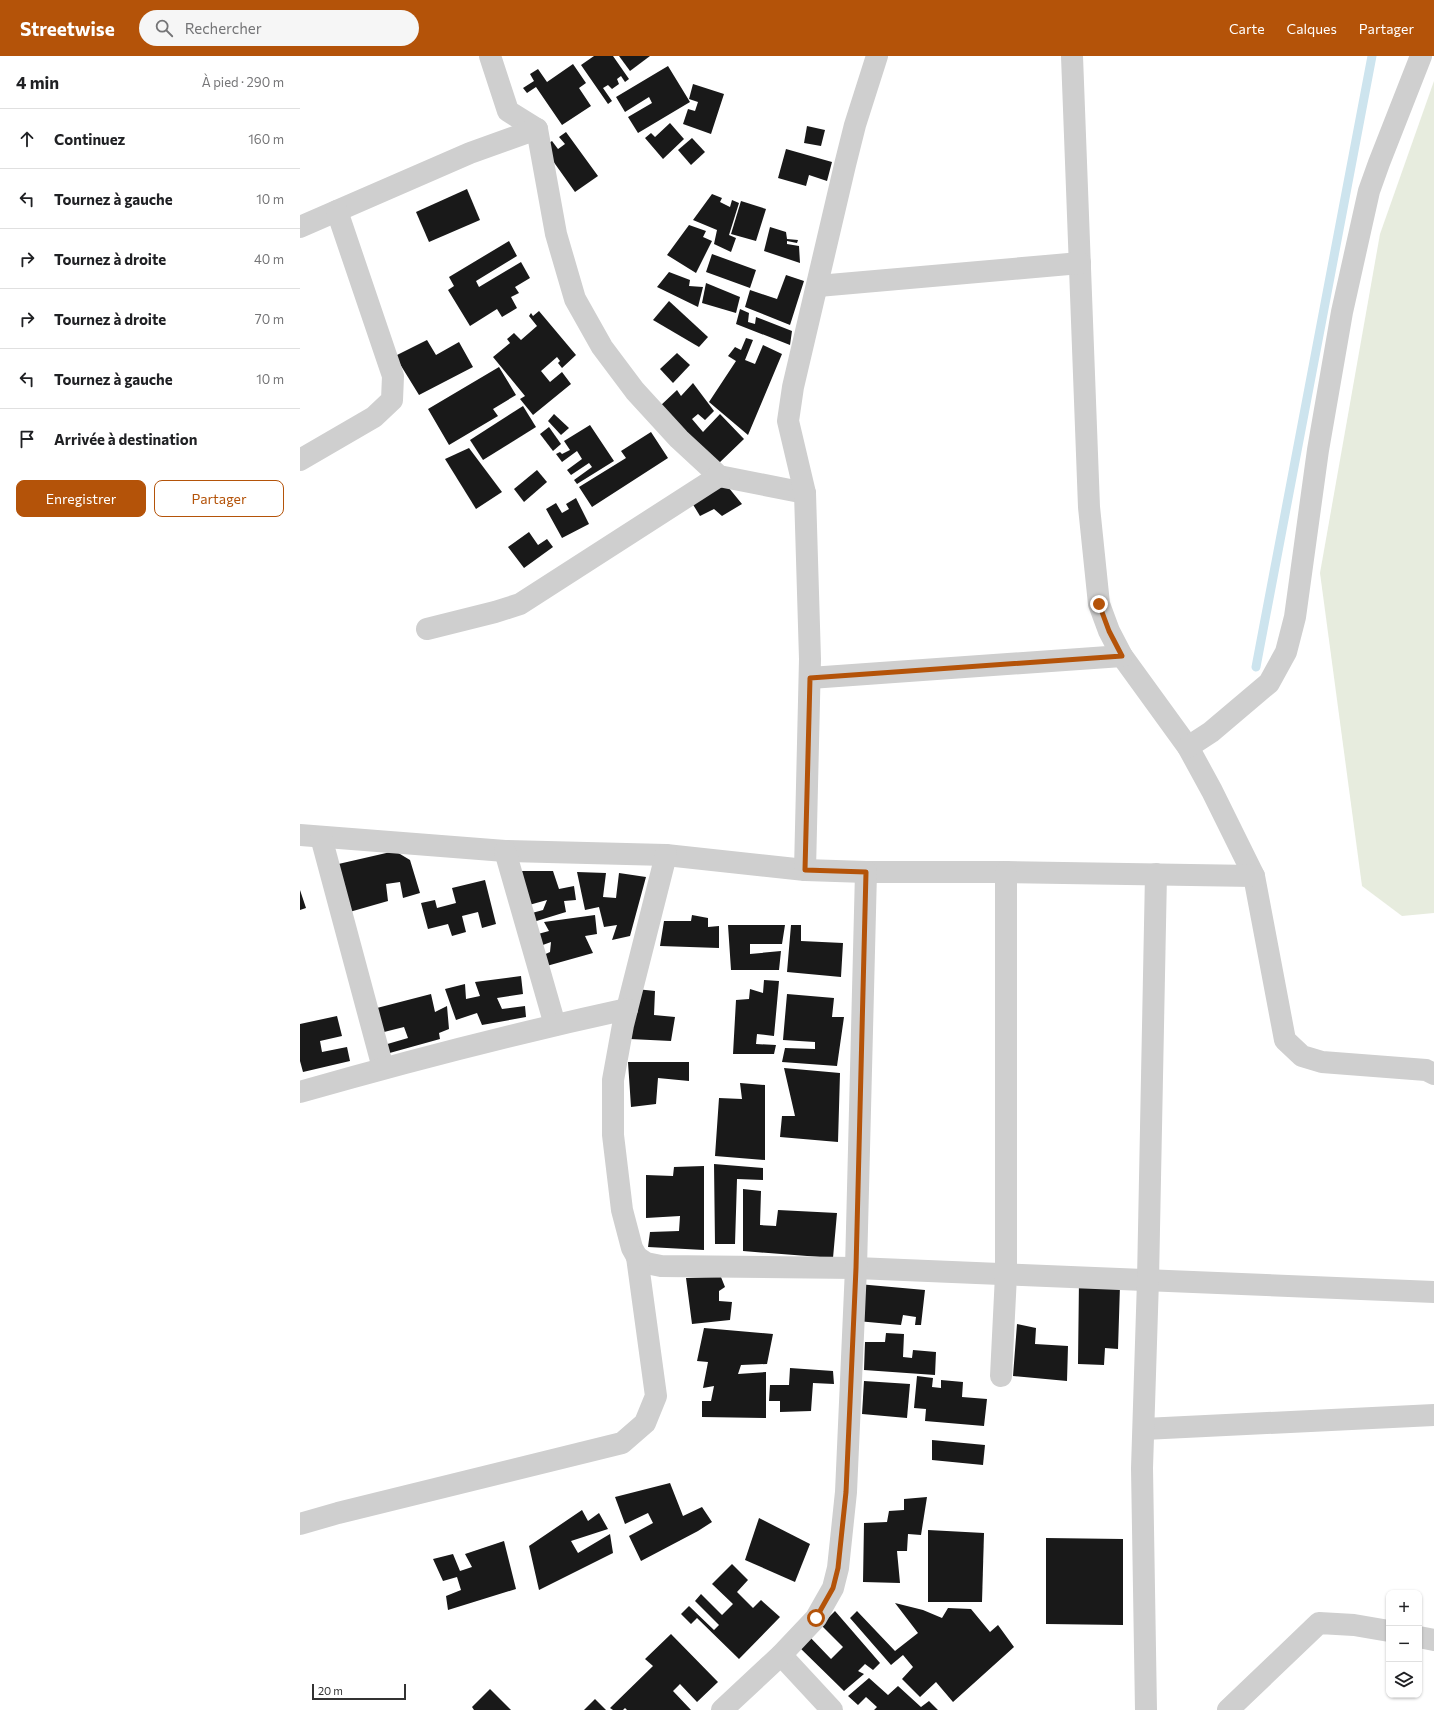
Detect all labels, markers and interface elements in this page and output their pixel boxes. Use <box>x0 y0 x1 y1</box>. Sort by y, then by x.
search box <box>139 10 419 46</box>
text: Streetwise <box>20 17 115 40</box>
icon: search <box>153 17 175 39</box>
text: Rechercher <box>185 19 262 37</box>
text: Carte <box>1229 20 1265 37</box>
text: Calques <box>1287 20 1337 37</box>
text: Partager <box>1359 20 1414 37</box>
text: 4 min <box>16 72 59 93</box>
text: À pied · 290 m <box>202 74 284 90</box>
icon: ahead <box>16 128 38 150</box>
text: Continuez <box>54 130 125 148</box>
text: 160 m <box>248 131 284 147</box>
icon: left <box>16 188 38 210</box>
text: Tournez à gauche <box>54 190 173 208</box>
text: 10 m <box>256 191 284 207</box>
icon: right <box>16 248 38 270</box>
text: Tournez à droite <box>54 250 166 268</box>
text: 40 m <box>254 251 284 267</box>
icon: right <box>16 308 38 330</box>
text: Tournez à droite <box>54 310 166 328</box>
text: 70 m <box>255 311 284 327</box>
icon: left <box>16 368 38 390</box>
text: Tournez à gauche <box>54 370 173 388</box>
text: 10 m <box>256 371 284 387</box>
icon: arrive <box>16 428 38 450</box>
text: Arrivée à destination <box>54 430 197 448</box>
button: Enregistrer <box>16 480 146 517</box>
button: Partager <box>154 480 284 517</box>
route end <box>1090 595 1108 613</box>
map controls <box>1386 1590 1422 1698</box>
button: + <box>1386 1590 1422 1626</box>
route start <box>807 1609 825 1627</box>
button: − <box>1386 1626 1422 1662</box>
button: layers <box>1386 1662 1422 1698</box>
scale bar <box>312 1682 406 1701</box>
text: 20 m <box>318 1684 343 1697</box>

